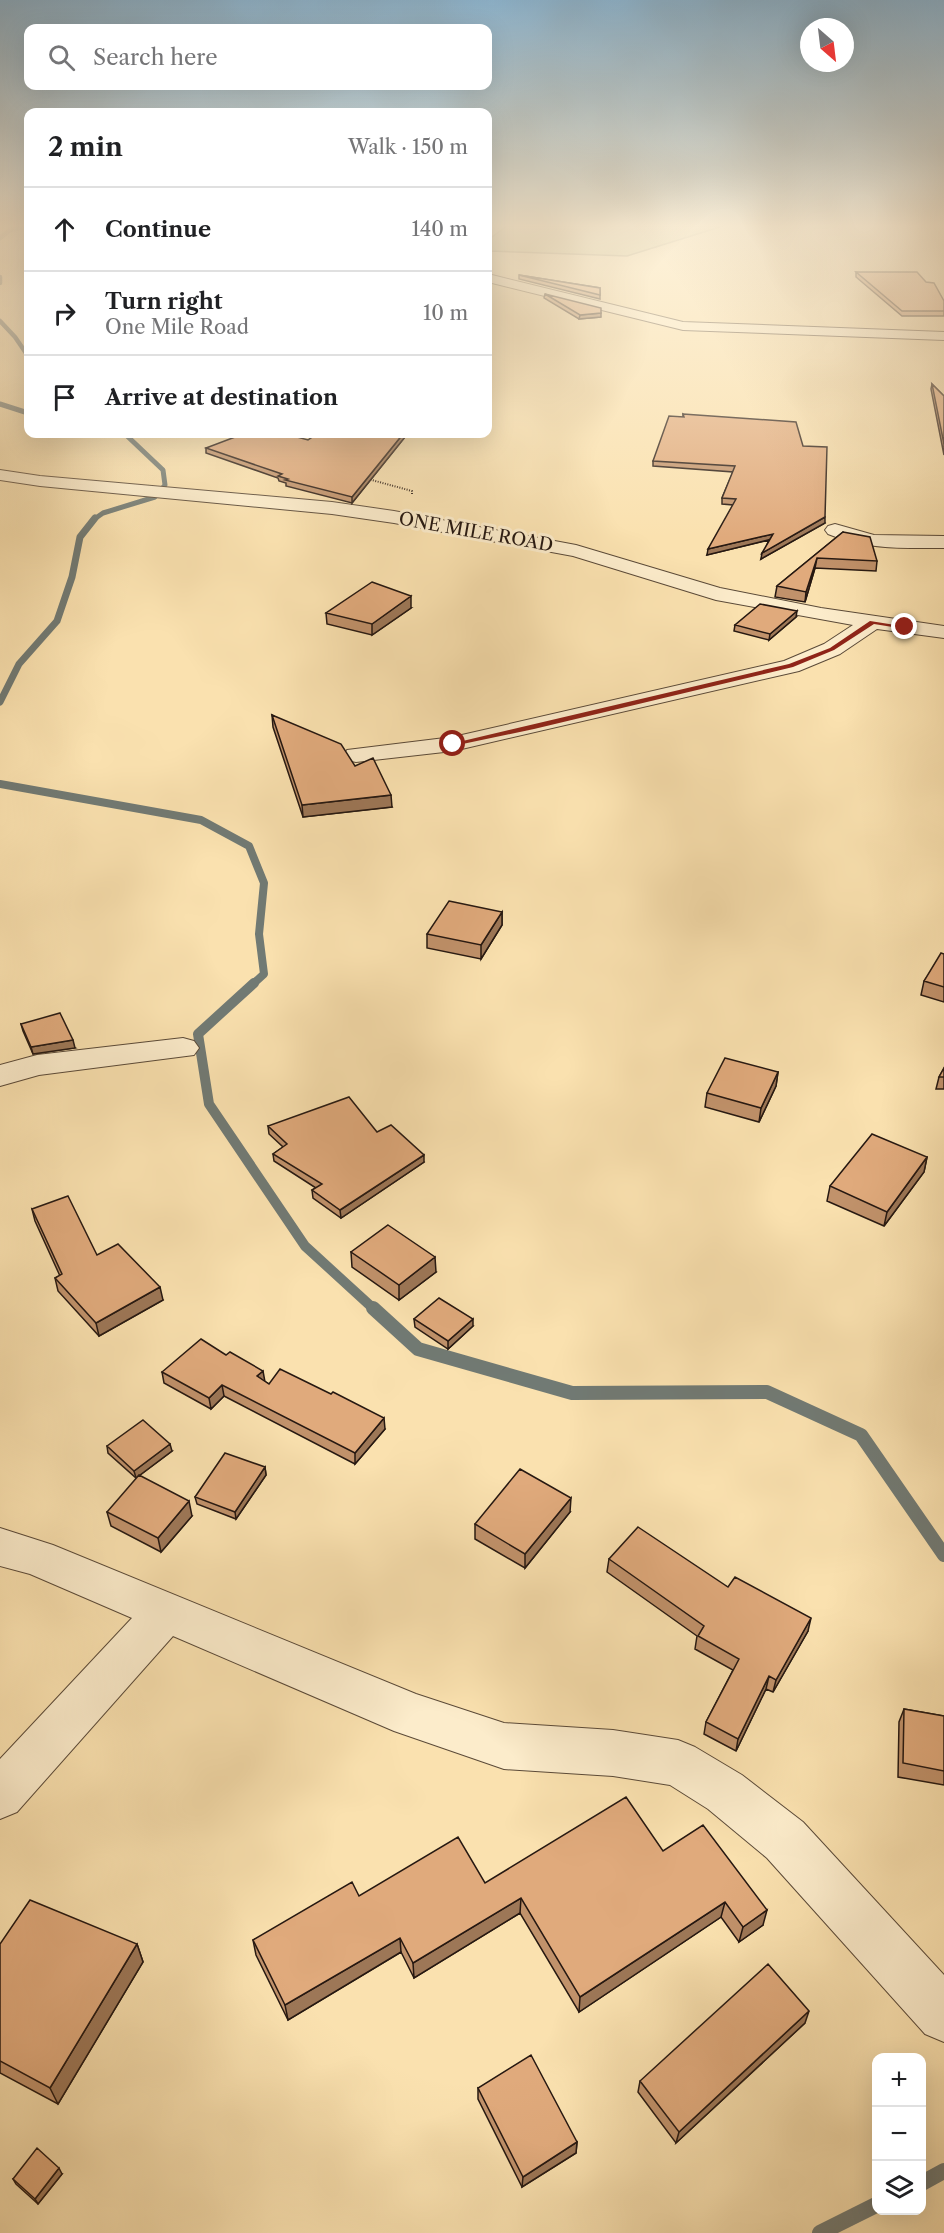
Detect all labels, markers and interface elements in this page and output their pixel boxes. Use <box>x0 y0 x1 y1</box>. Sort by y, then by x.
north arrow <box>800 18 854 72</box>
search box <box>24 24 492 90</box>
icon: search <box>45 41 78 74</box>
text: Search here <box>93 44 218 71</box>
text: 2 min <box>48 131 123 163</box>
text: Walk · 150 m <box>348 135 468 159</box>
icon: ahead <box>48 213 81 246</box>
text: Continue <box>105 216 211 243</box>
text: 140 m <box>411 217 468 241</box>
text: Turn right <box>105 288 223 315</box>
icon: right <box>48 297 81 330</box>
text: 10 m <box>423 301 468 325</box>
text: One Mile Road <box>105 315 249 339</box>
icon: arrive <box>48 381 81 414</box>
text: Arrive at destination <box>105 384 338 411</box>
street label: ONE MILE ROAD <box>397 508 555 556</box>
route end <box>891 613 917 639</box>
route start <box>439 730 465 756</box>
map controls <box>872 2053 926 2215</box>
button: + <box>872 2053 926 2107</box>
button: − <box>872 2107 926 2161</box>
button: layers <box>872 2161 926 2215</box>

